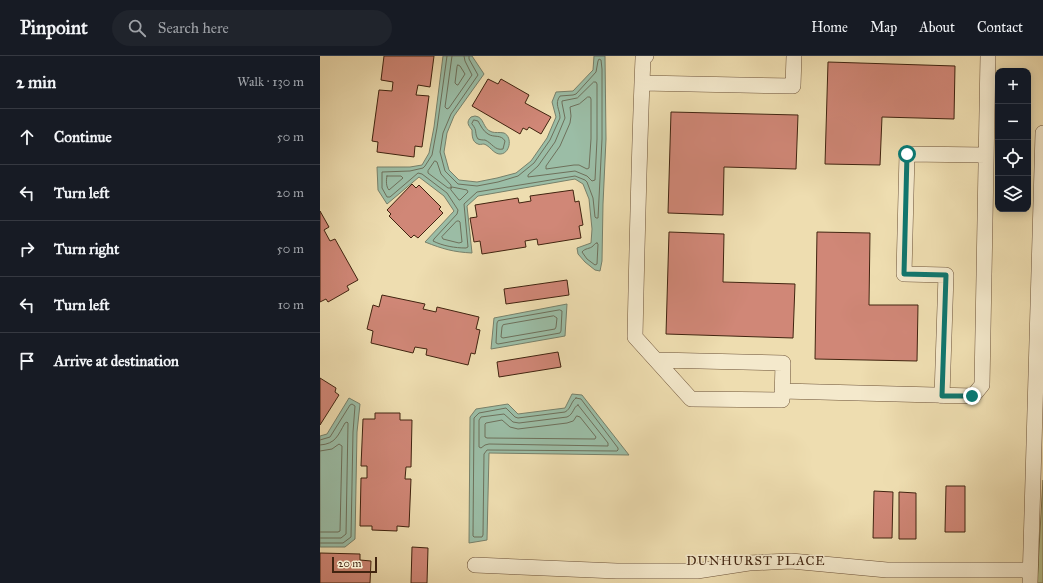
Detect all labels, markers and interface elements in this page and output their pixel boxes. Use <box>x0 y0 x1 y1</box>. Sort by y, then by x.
search box <box>112 10 392 46</box>
text: Pinpoint <box>20 16 88 39</box>
icon: search <box>126 17 148 39</box>
text: Search here <box>158 19 229 37</box>
text: Home <box>811 19 848 36</box>
text: Map <box>870 19 897 36</box>
text: About <box>919 19 955 36</box>
text: Contact <box>977 19 1023 36</box>
map controls <box>995 68 1031 212</box>
button: + <box>995 68 1031 104</box>
text: 2 min <box>16 72 56 93</box>
text: Walk · 130 m <box>237 74 304 90</box>
button: − <box>995 104 1031 140</box>
icon: ahead <box>16 126 38 148</box>
text: Continue <box>54 128 112 146</box>
text: 50 m <box>277 129 304 145</box>
button: locate <box>995 140 1031 176</box>
route start <box>898 145 916 163</box>
button: layers <box>995 176 1031 212</box>
icon: left <box>16 182 38 204</box>
text: Turn left <box>54 184 110 202</box>
text: 20 m <box>276 185 304 201</box>
icon: right <box>16 238 38 260</box>
text: Turn right <box>54 240 119 258</box>
text: 50 m <box>277 241 304 257</box>
icon: left <box>16 294 38 316</box>
text: Turn left <box>54 296 110 314</box>
text: 10 m <box>278 297 304 313</box>
icon: arrive <box>16 350 38 372</box>
text: Arrive at destination <box>54 352 179 370</box>
route end <box>963 387 981 405</box>
district label: DUNHURST PLACE <box>686 553 826 569</box>
scale bar <box>332 555 377 574</box>
text: 20 m <box>338 557 361 570</box>

